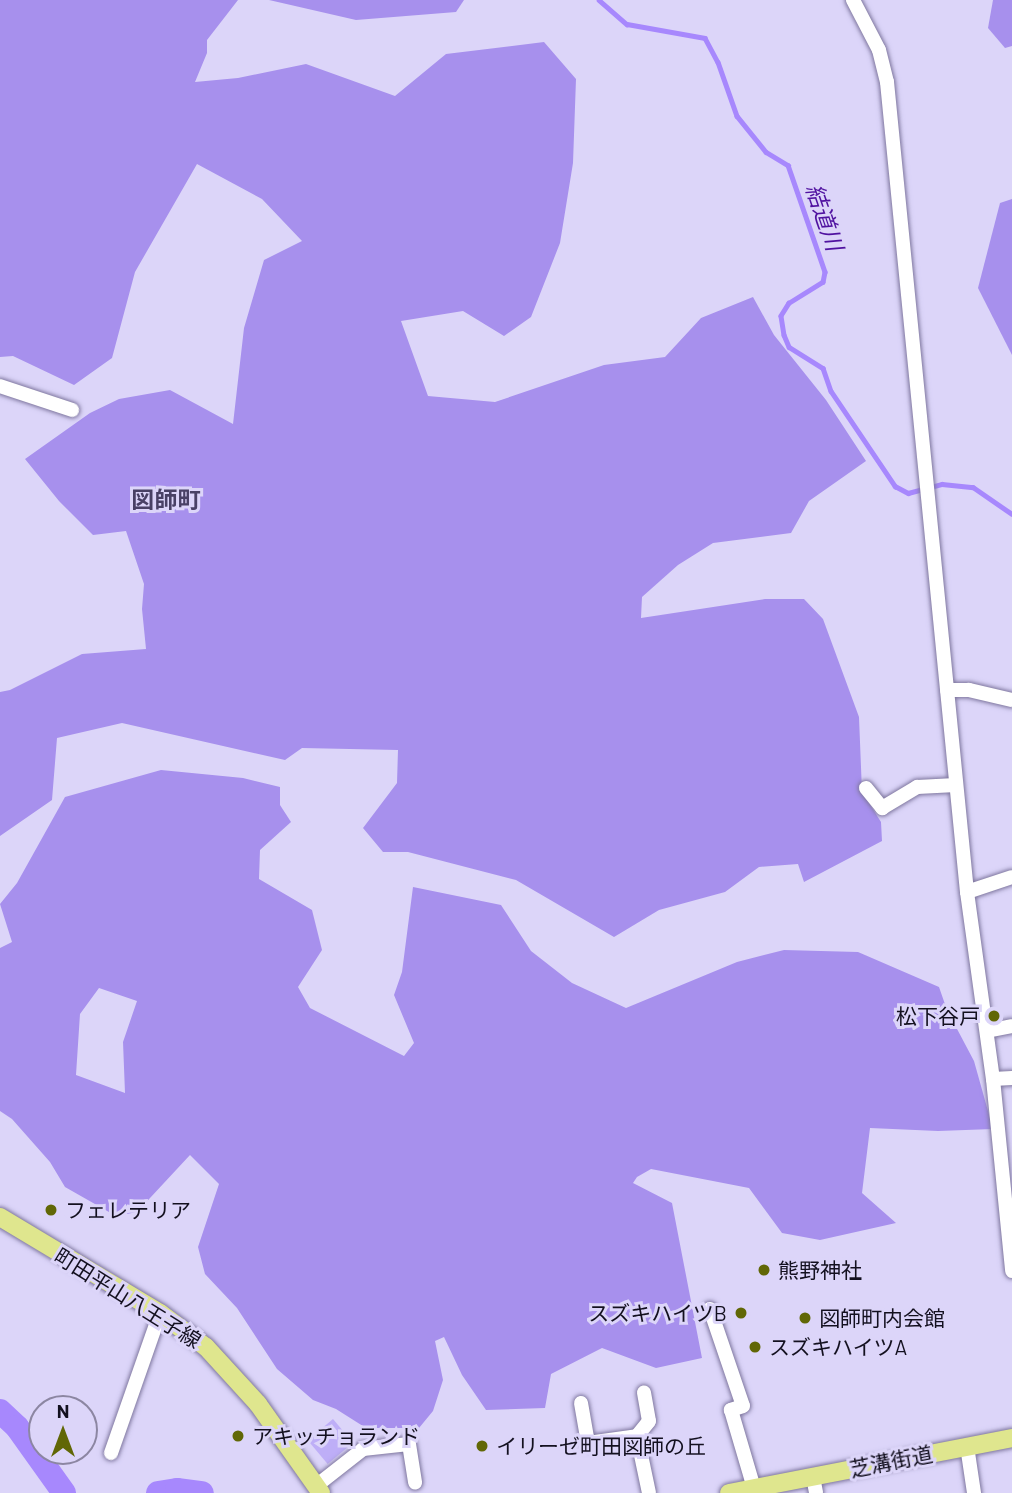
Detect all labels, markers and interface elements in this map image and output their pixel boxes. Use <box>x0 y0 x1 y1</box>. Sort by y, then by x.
water label: 結道川 <box>801 180 849 254</box>
district label: 図師町 <box>132 485 200 513</box>
place label: 松下谷戸 <box>896 1003 980 1029</box>
marker: 松下谷戸 <box>986 1008 1002 1024</box>
place label: フェレテリア <box>65 1197 191 1223</box>
marker: フェレテリア <box>43 1202 59 1218</box>
street label: 町田平山八王子線 <box>50 1243 206 1353</box>
place label: 熊野神社 <box>778 1257 862 1283</box>
marker: 熊野神社 <box>756 1262 772 1278</box>
place label: スズキハイツB <box>588 1300 727 1326</box>
marker: スズキハイツB <box>733 1305 749 1321</box>
place label: 図師町内会館 <box>819 1305 945 1331</box>
marker: 図師町内会館 <box>797 1310 813 1326</box>
place label: スズキハイツA <box>769 1334 908 1360</box>
marker: スズキハイツA <box>747 1339 763 1355</box>
north arrow <box>28 1395 98 1465</box>
text: N <box>57 1399 69 1422</box>
place label: アキッチョランド <box>252 1423 420 1449</box>
marker: アキッチョランド <box>230 1428 246 1444</box>
place label: イリーゼ町田図師の丘 <box>496 1433 706 1459</box>
marker: イリーゼ町田図師の丘 <box>474 1438 490 1454</box>
street label: 芝溝街道 <box>847 1441 935 1481</box>

